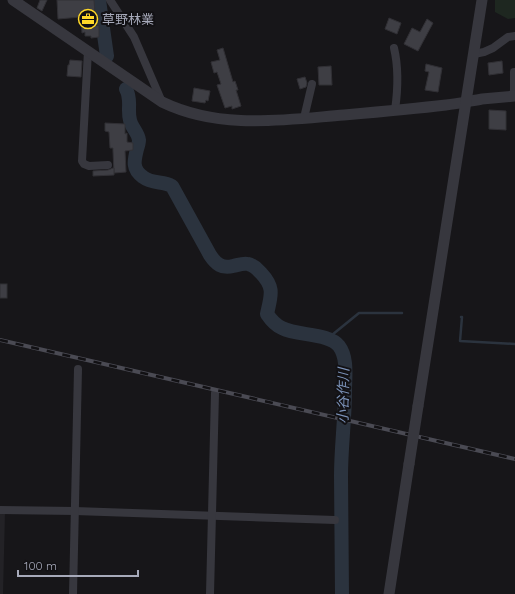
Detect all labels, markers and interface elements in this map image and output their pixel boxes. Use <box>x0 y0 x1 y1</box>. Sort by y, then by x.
office icon: 草野林業 <box>77 8 99 30</box>
place label: 草野林業 <box>102 11 154 27</box>
water label: 小谷作川 <box>334 366 353 424</box>
scale bar <box>18 552 138 578</box>
text: 100 m <box>24 558 57 573</box>

